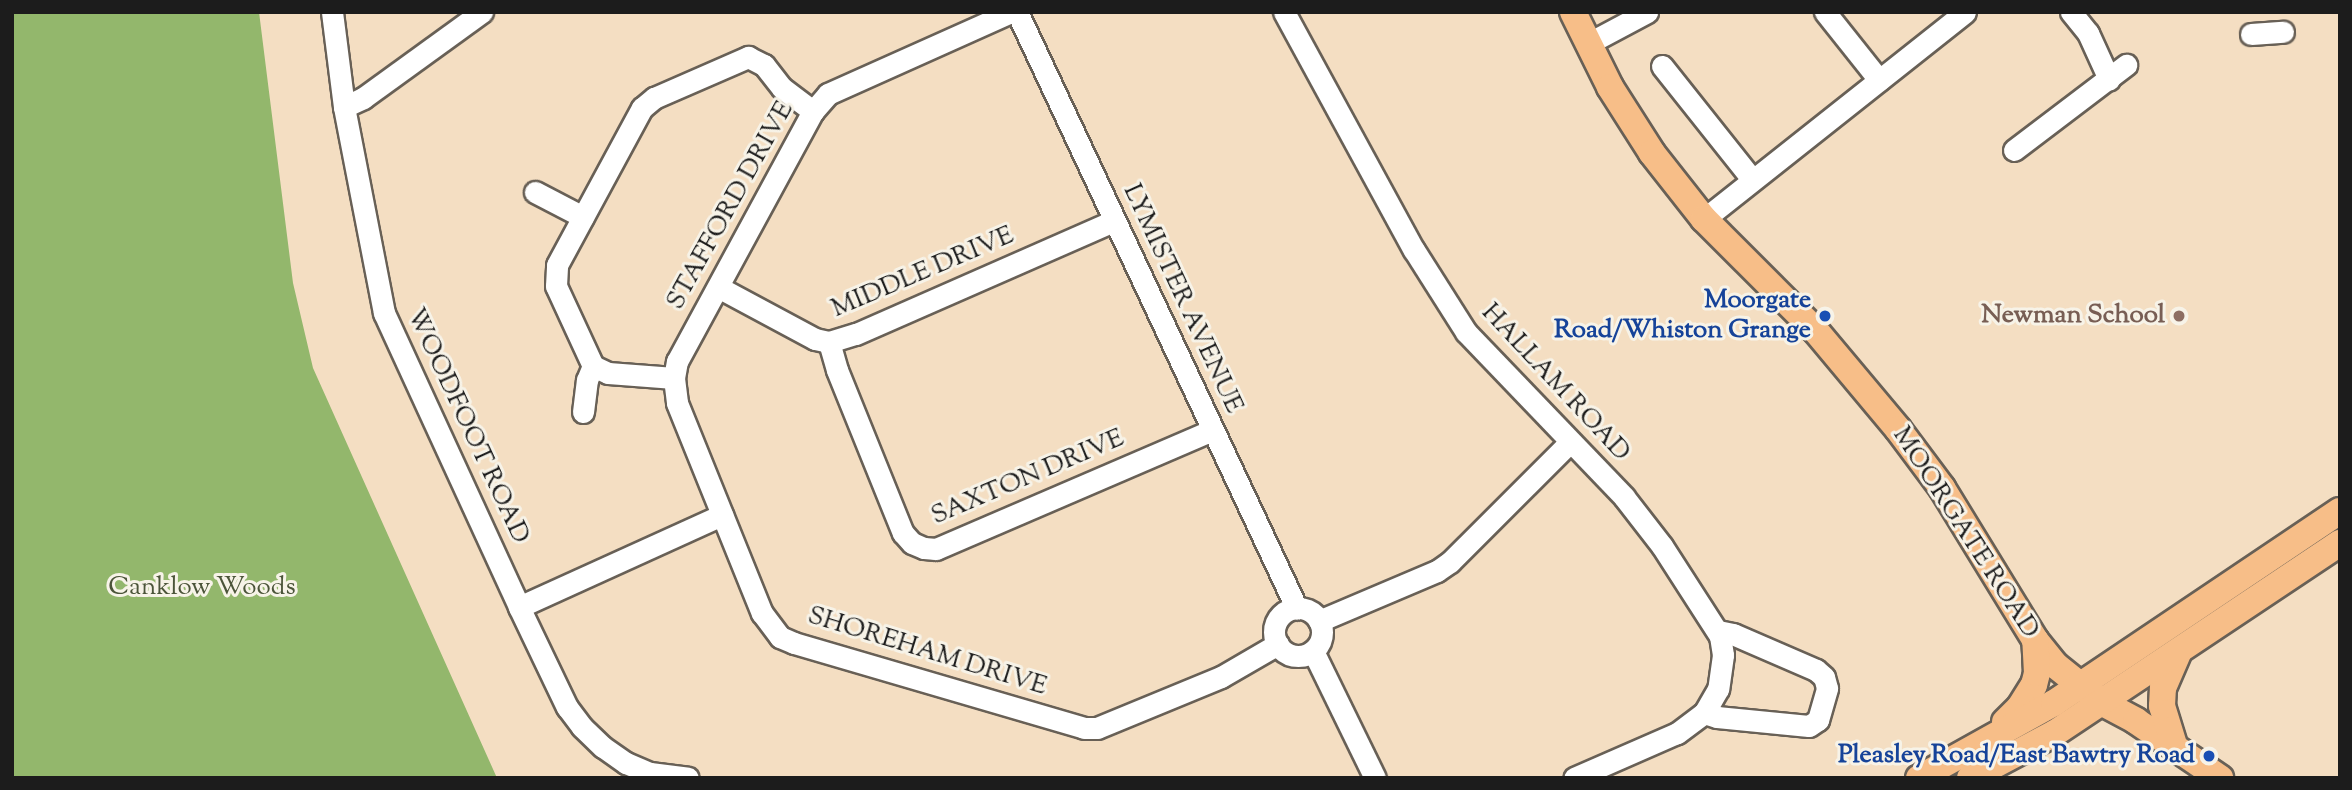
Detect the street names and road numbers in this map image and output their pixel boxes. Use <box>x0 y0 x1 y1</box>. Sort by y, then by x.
street label: STAFFORD DRIVE <box>661 97 801 315</box>
street label: LYMISTER AVENUE <box>1115 179 1249 419</box>
street label: MIDDLE DRIVE <box>827 221 1019 325</box>
street label: HALLAM ROAD <box>1474 298 1636 468</box>
street label: WOODFOOT ROAD <box>399 303 535 549</box>
street label: MOORGATE ROAD <box>1885 421 2045 645</box>
street label: SAXTON DRIVE <box>927 423 1129 533</box>
street label: SHOREHAM DRIVE <box>804 601 1050 703</box>

